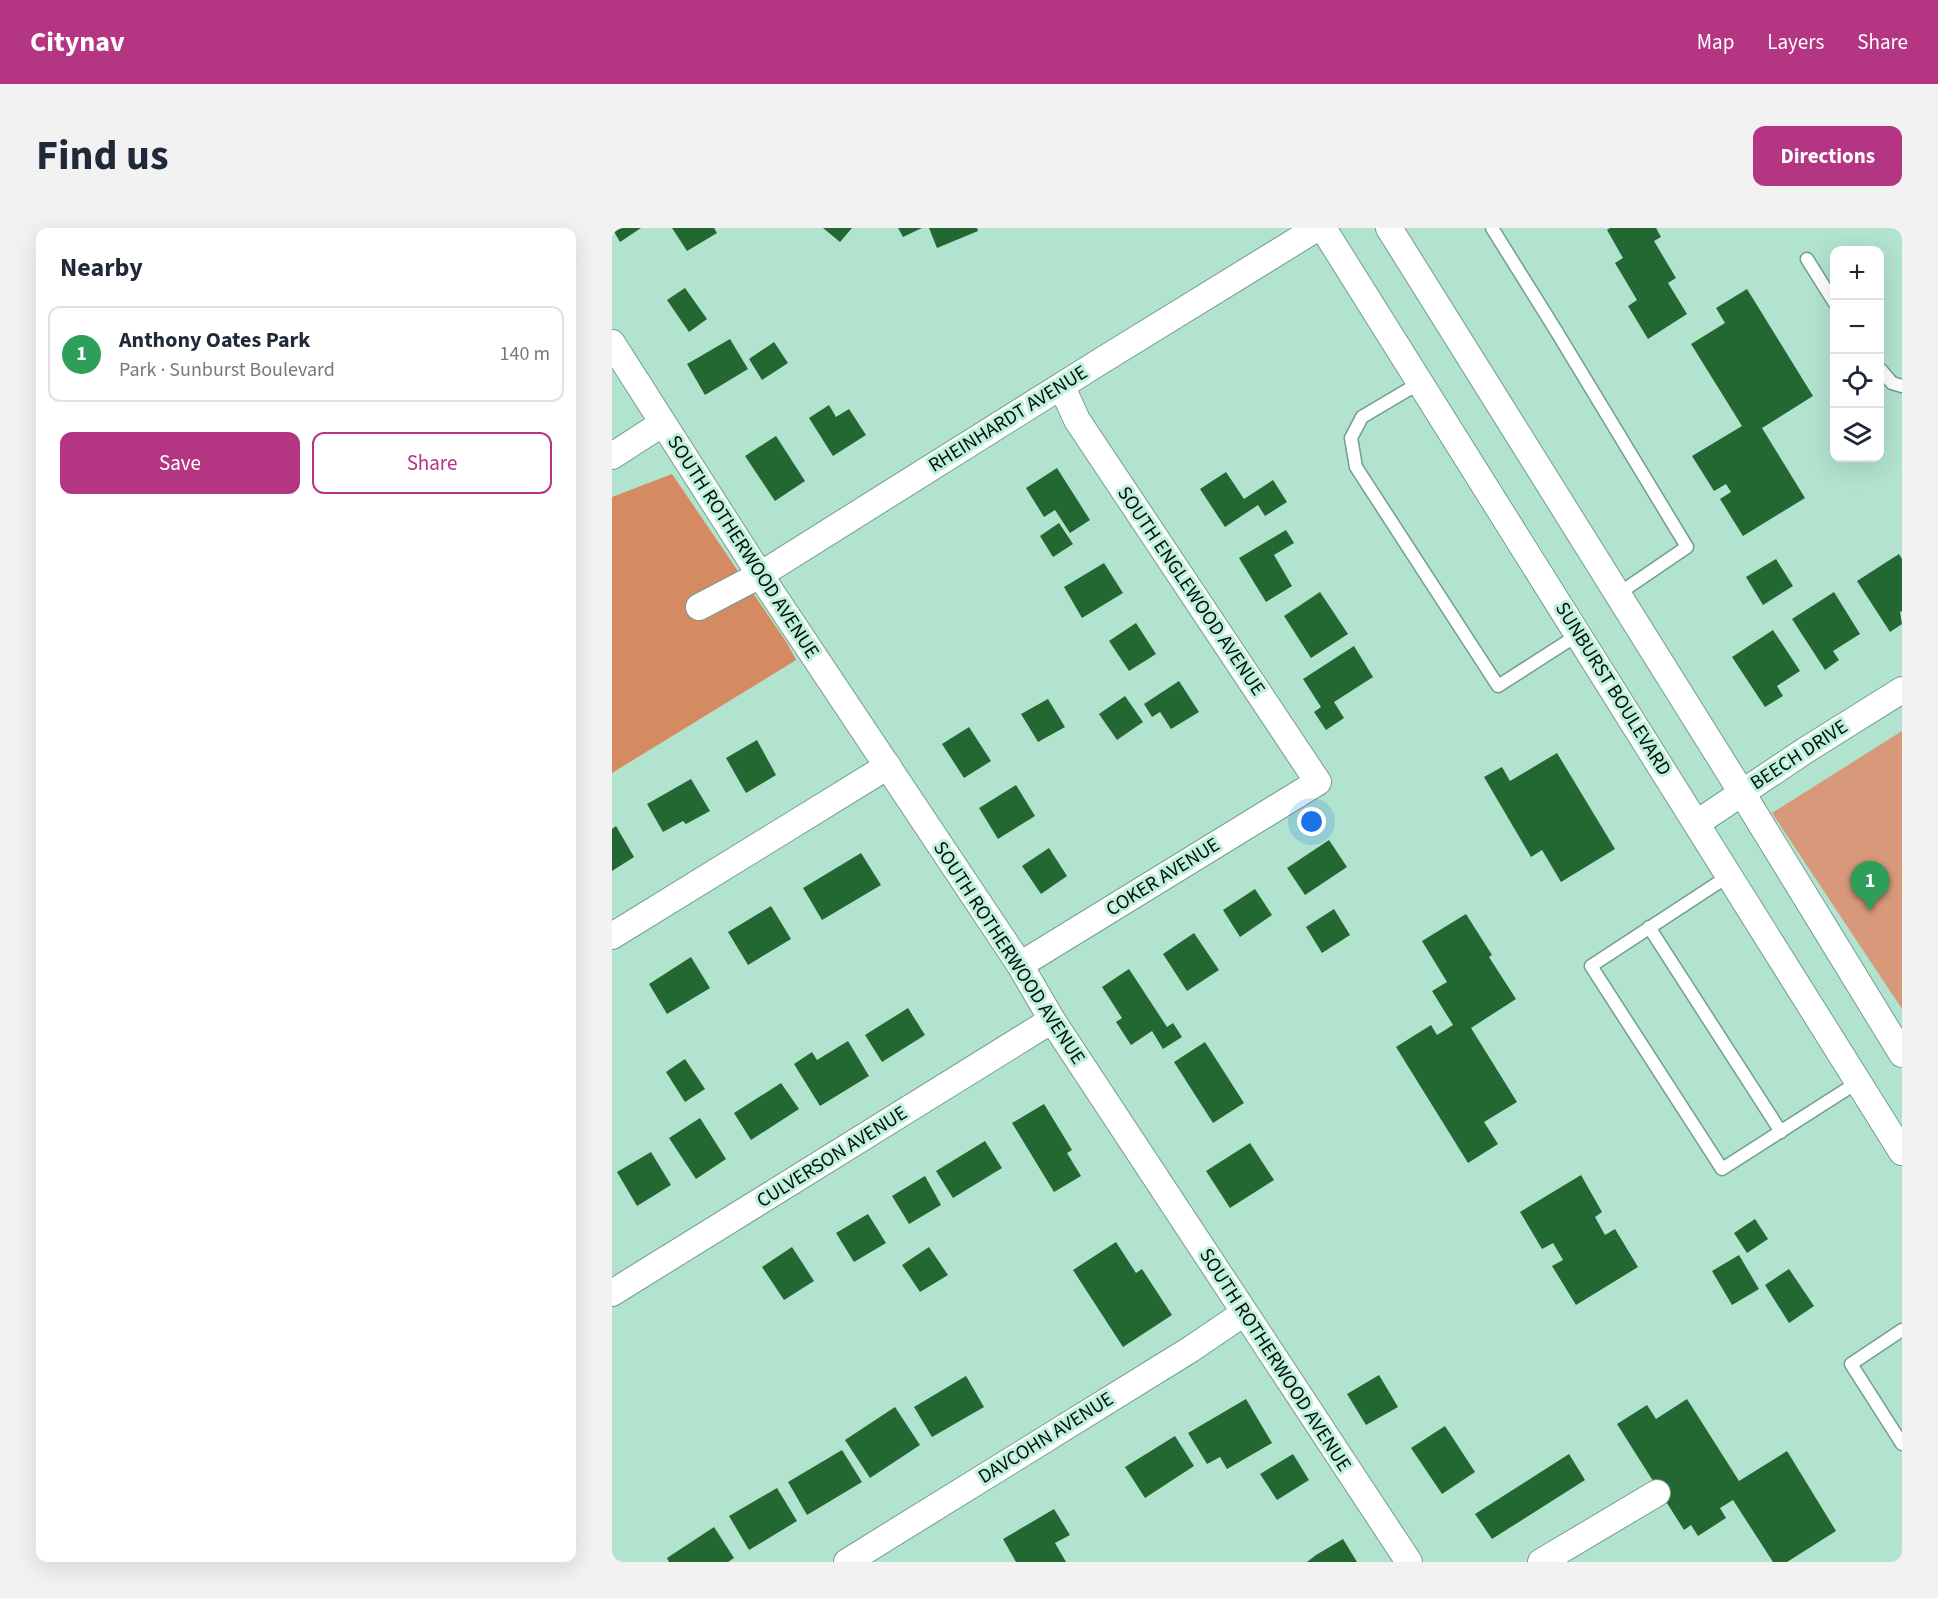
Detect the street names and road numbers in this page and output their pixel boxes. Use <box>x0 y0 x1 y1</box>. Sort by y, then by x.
street label: RHEINHARDT AVENUE <box>923 359 1093 479</box>
street label: SOUTH ROTHERWOOD AVENUE <box>660 430 826 664</box>
street label: SOUTH ENGLEWOOD AVENUE <box>1110 481 1272 701</box>
street label: SUNBURST BOULEVARD <box>1548 597 1678 781</box>
street label: BEECH DRIVE <box>1745 713 1853 797</box>
street label: COKER AVENUE <box>1101 831 1225 923</box>
street label: SOUTH ROTHERWOOD AVENUE <box>926 836 1092 1070</box>
street label: CULVERSON AVENUE <box>751 1099 913 1215</box>
street label: SOUTH ROTHERWOOD AVENUE <box>1192 1243 1358 1477</box>
street label: DAVCOHN AVENUE <box>973 1385 1119 1491</box>

